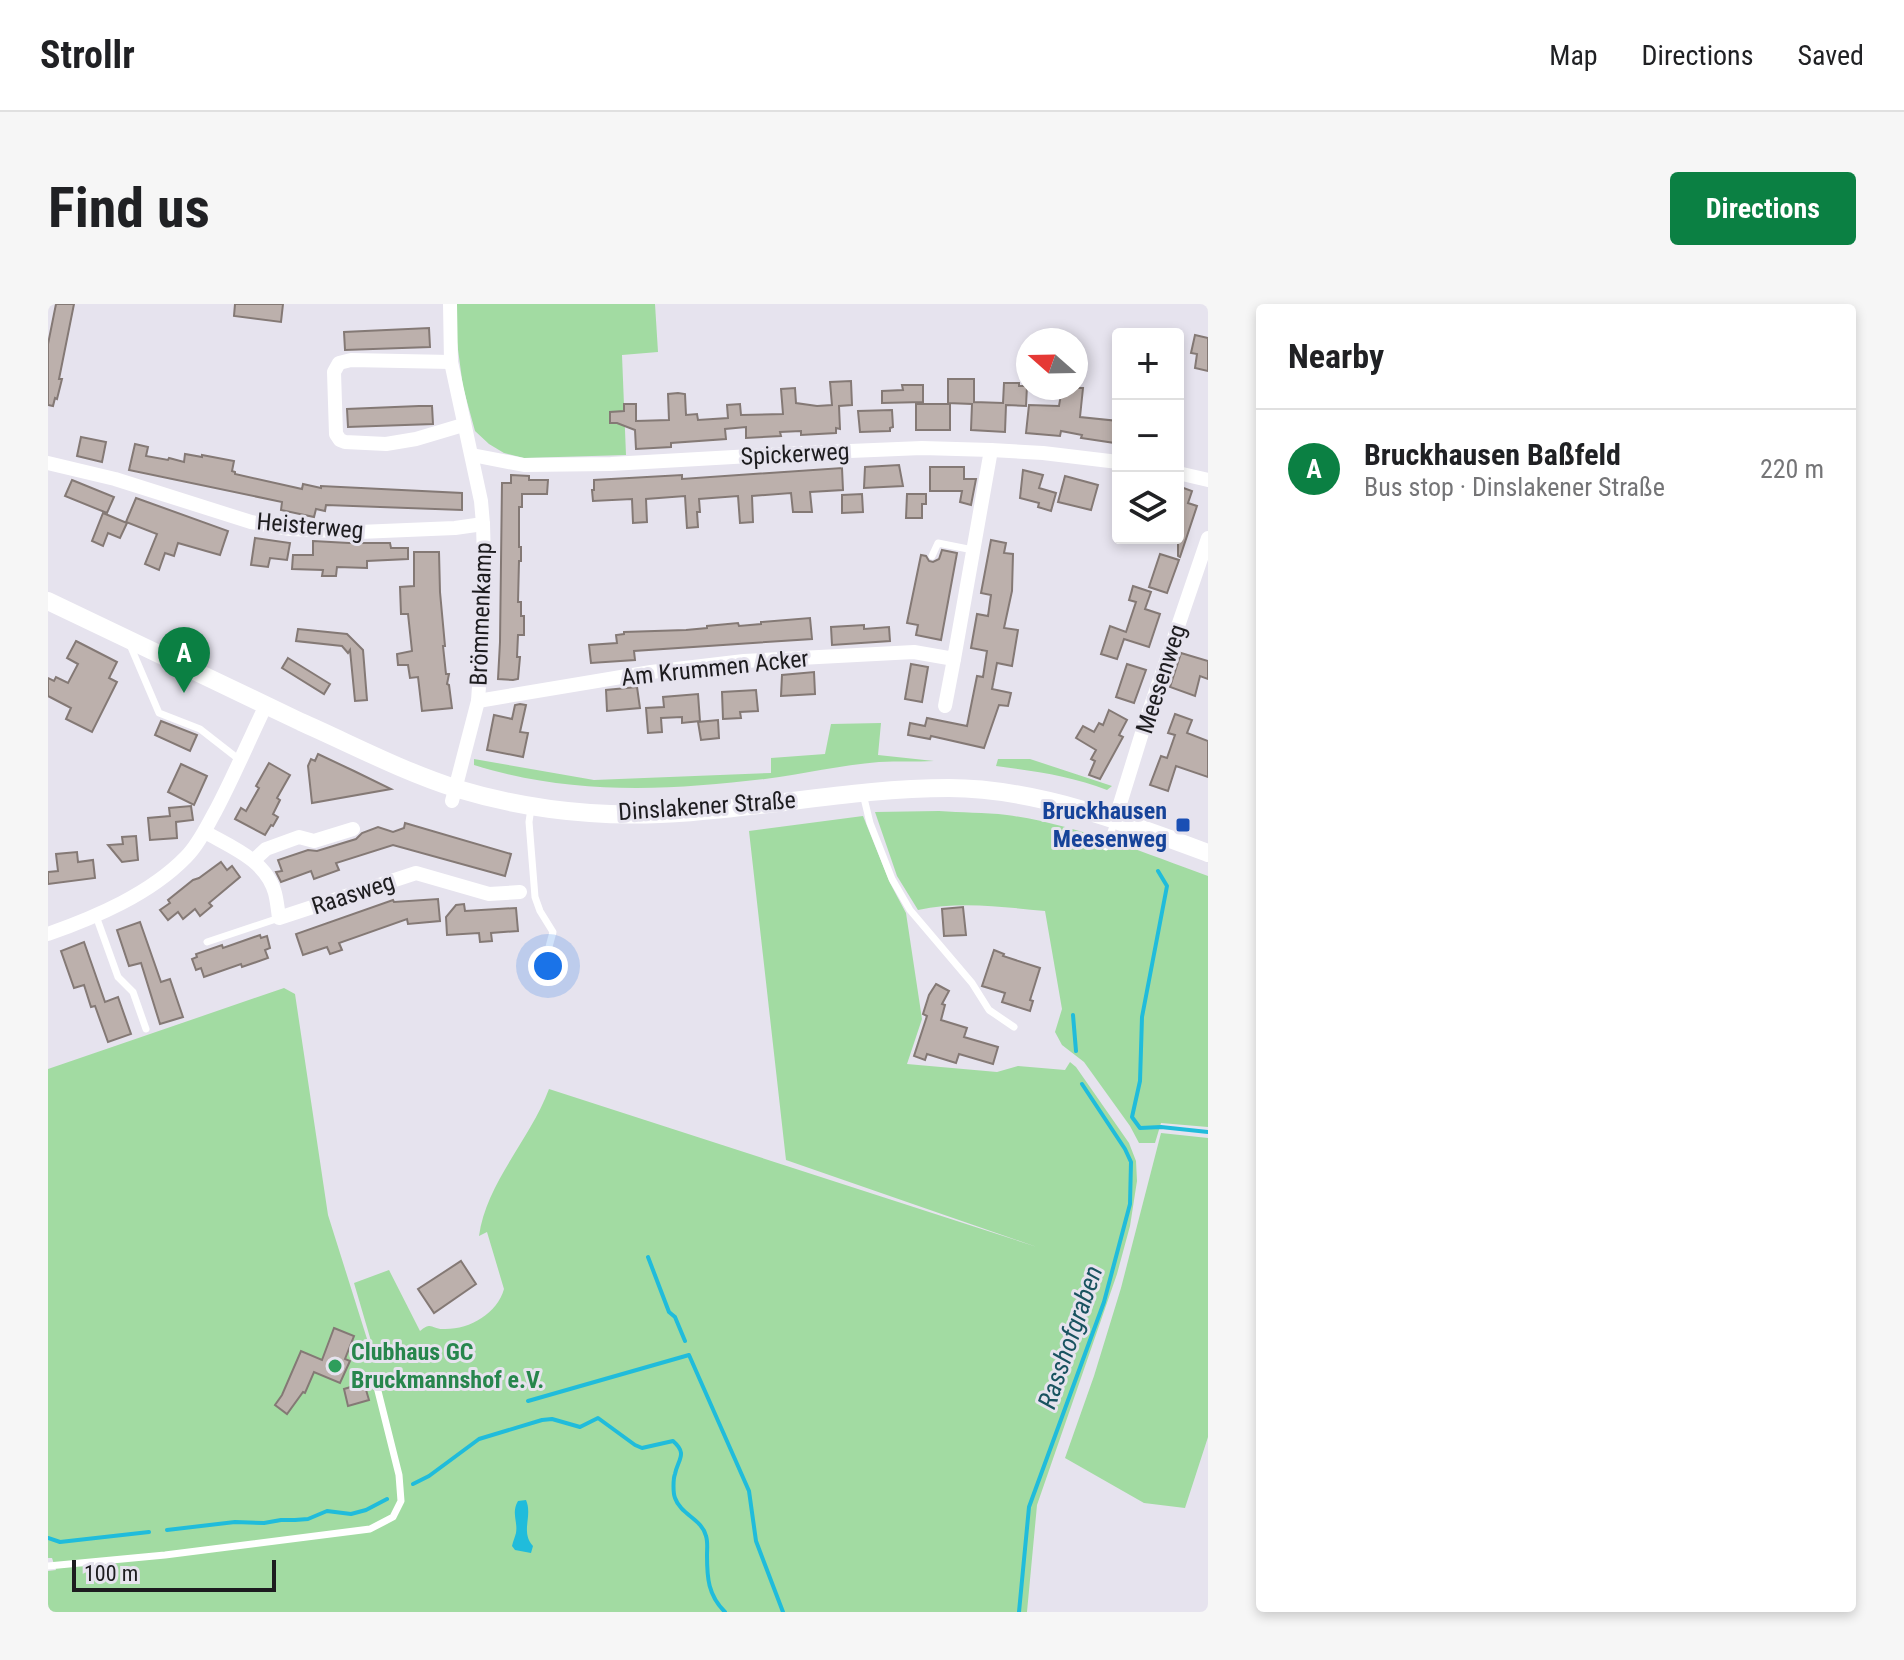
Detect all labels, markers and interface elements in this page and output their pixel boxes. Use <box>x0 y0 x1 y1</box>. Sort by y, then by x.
text: Strollr <box>40 33 135 77</box>
text: Map <box>1549 39 1598 72</box>
text: Directions <box>1642 39 1753 72</box>
text: Saved <box>1797 39 1864 72</box>
button: Directions <box>1670 172 1856 245</box>
text: Find us <box>48 175 210 241</box>
north arrow <box>1016 328 1088 400</box>
map controls <box>1112 328 1184 544</box>
button: + <box>1112 328 1184 400</box>
text: Nearby <box>1288 336 1384 376</box>
button: − <box>1112 400 1184 472</box>
street label: Spickerweg <box>740 437 850 471</box>
text: Bruckhausen Baßfeld <box>1364 437 1621 472</box>
text: A <box>1306 454 1322 484</box>
text: 220 m <box>1760 454 1824 484</box>
button: layers <box>1112 472 1184 544</box>
text: Bus stop · Dinslakener Straße <box>1364 472 1665 502</box>
street label: Heisterweg <box>255 507 365 545</box>
street label: Brömmenkamp <box>465 542 497 686</box>
street label: Meesenweg <box>1130 621 1192 737</box>
pin: A <box>158 627 210 693</box>
street label: Am Krummen Acker <box>620 644 810 692</box>
street label: Dinslakener Straße <box>617 786 797 826</box>
place label: Bruckhausen Meesenweg <box>1042 797 1167 853</box>
marker: Bruckhausen Meesenweg <box>1174 816 1192 834</box>
street label: Raasweg <box>308 867 398 921</box>
your location <box>528 946 568 986</box>
water label: Rasshofgraben <box>1032 1262 1108 1412</box>
place label: Clubhaus GC Bruckmannshof e.V. <box>351 1338 544 1394</box>
marker: Clubhaus GC Bruckmannshof e.V. <box>326 1357 344 1375</box>
scale bar <box>72 1556 276 1592</box>
text: 100 m <box>84 1561 138 1586</box>

